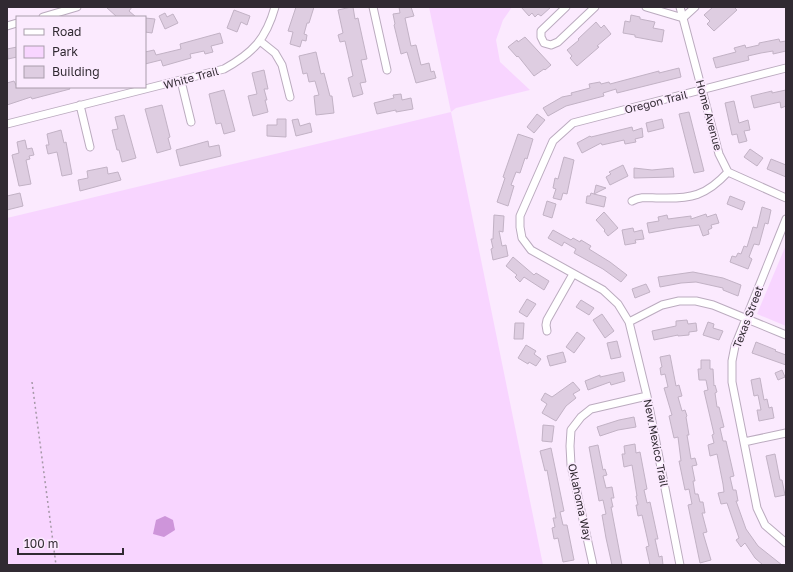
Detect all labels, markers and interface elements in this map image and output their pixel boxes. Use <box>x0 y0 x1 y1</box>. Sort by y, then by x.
legend <box>16 16 146 88</box>
text: Road <box>52 24 81 39</box>
text: Park <box>52 44 78 59</box>
text: Building <box>52 64 100 79</box>
street label: White Trail <box>162 64 220 91</box>
street label: Home Avenue <box>694 78 725 152</box>
street label: Oregon Trail <box>623 87 689 116</box>
street label: Texas Street <box>730 284 765 350</box>
street label: New Mexico Trail <box>642 398 671 488</box>
street label: Oklahoma Way <box>566 462 595 542</box>
scale bar <box>18 530 123 556</box>
text: 100 m <box>24 536 58 551</box>

